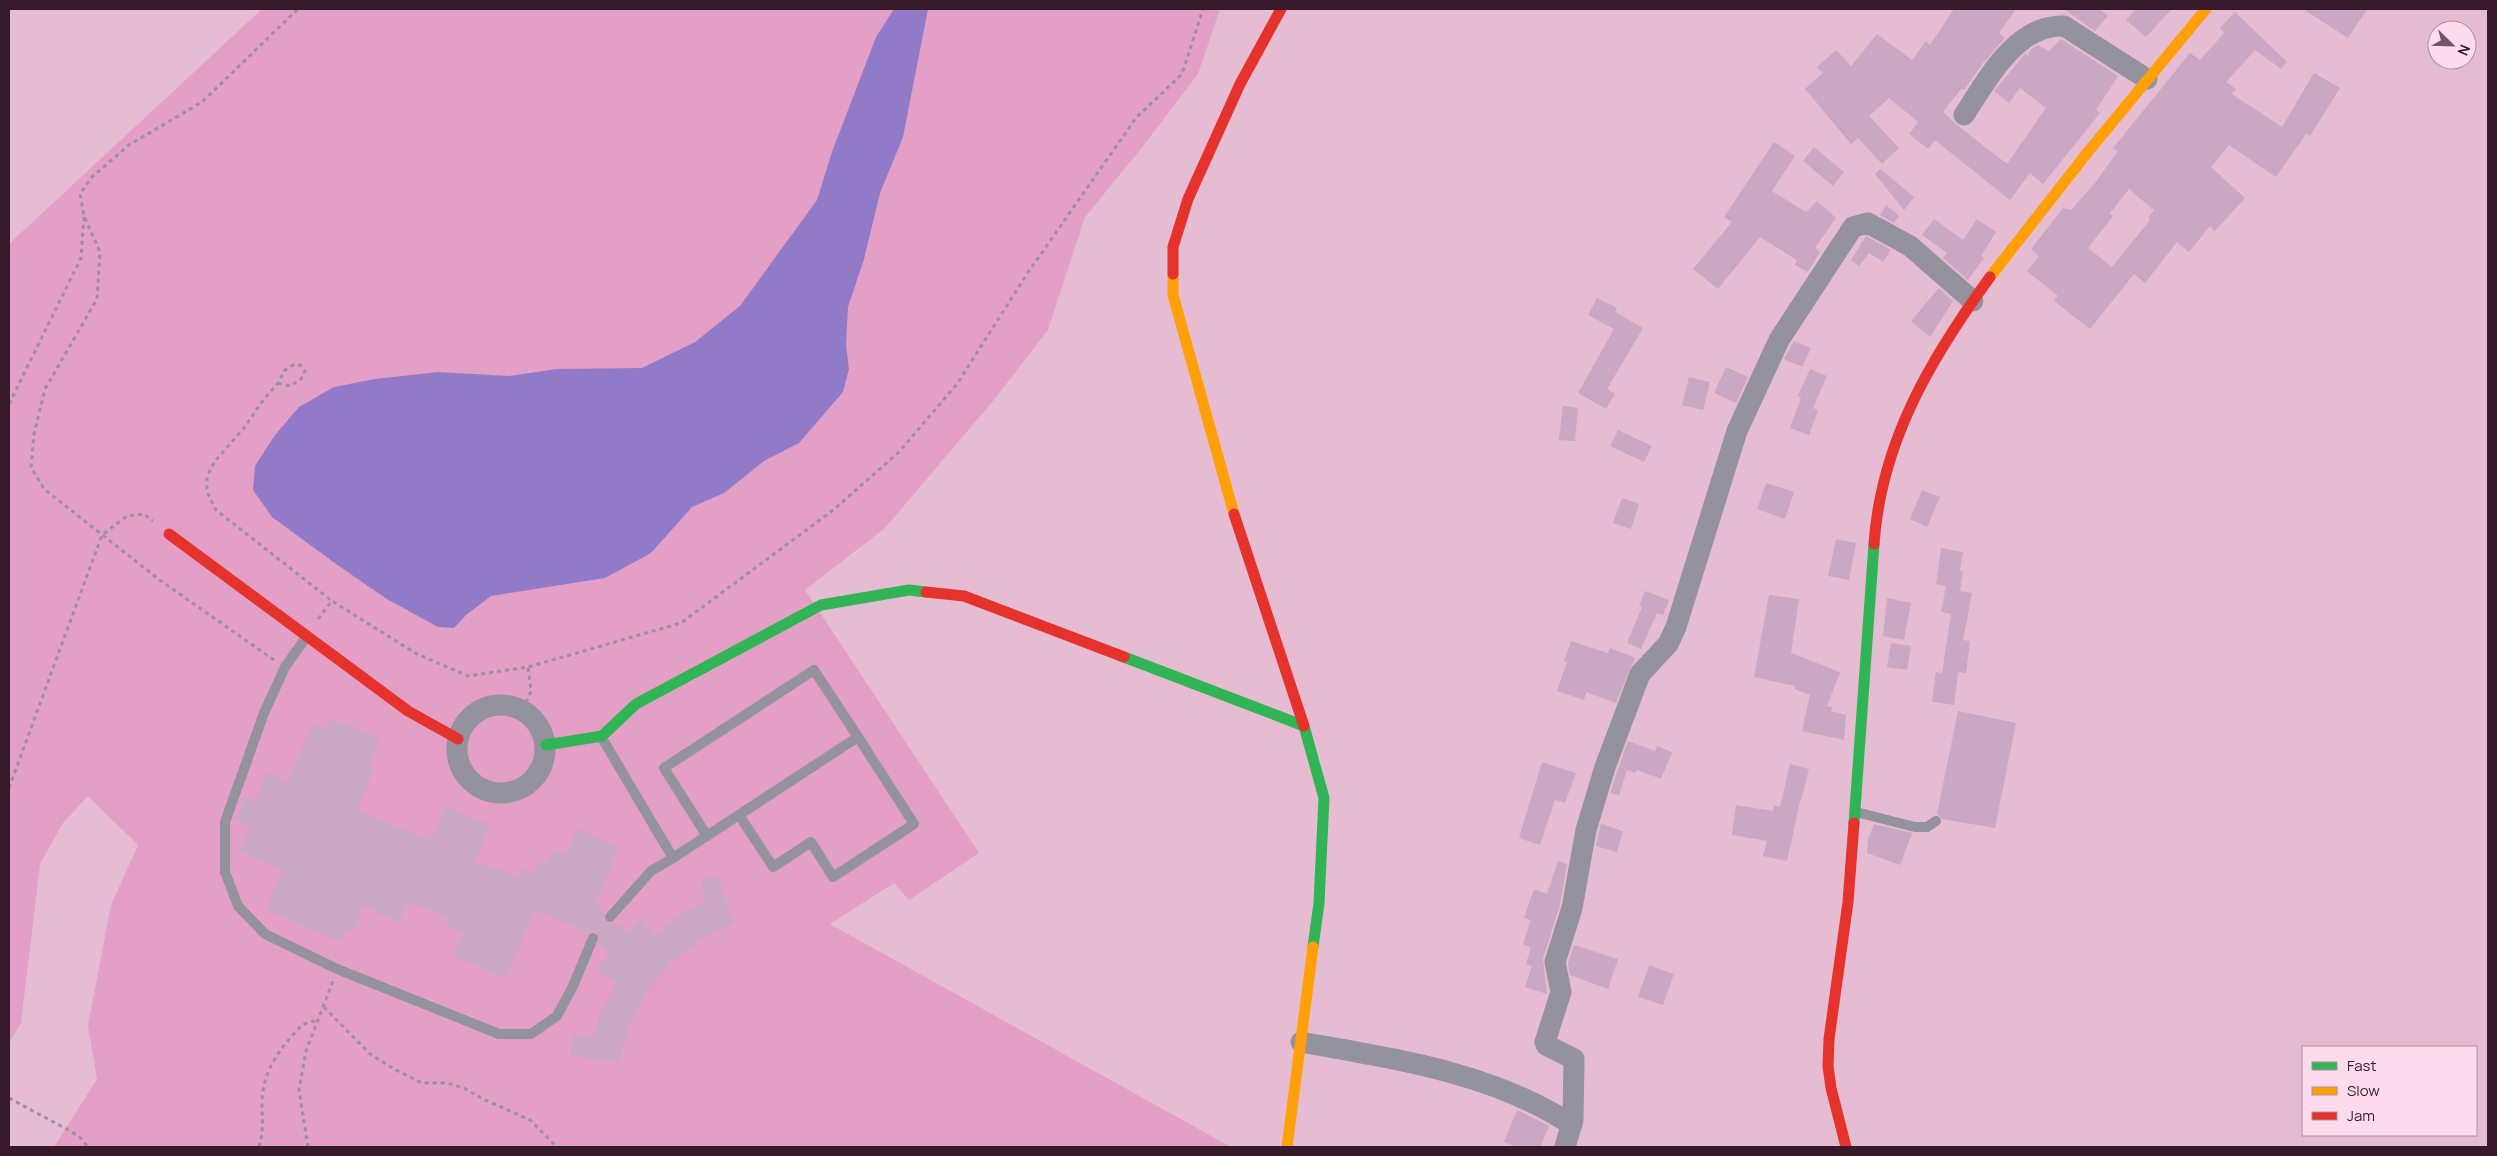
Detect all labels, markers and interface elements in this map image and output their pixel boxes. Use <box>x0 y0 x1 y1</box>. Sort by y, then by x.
north arrow <box>2427 20 2477 70</box>
text: N <box>2454 42 2475 59</box>
legend <box>2302 1046 2477 1136</box>
text: Fast <box>2347 1055 2376 1076</box>
text: Slow <box>2347 1080 2380 1101</box>
text: Jam <box>2347 1105 2375 1126</box>

